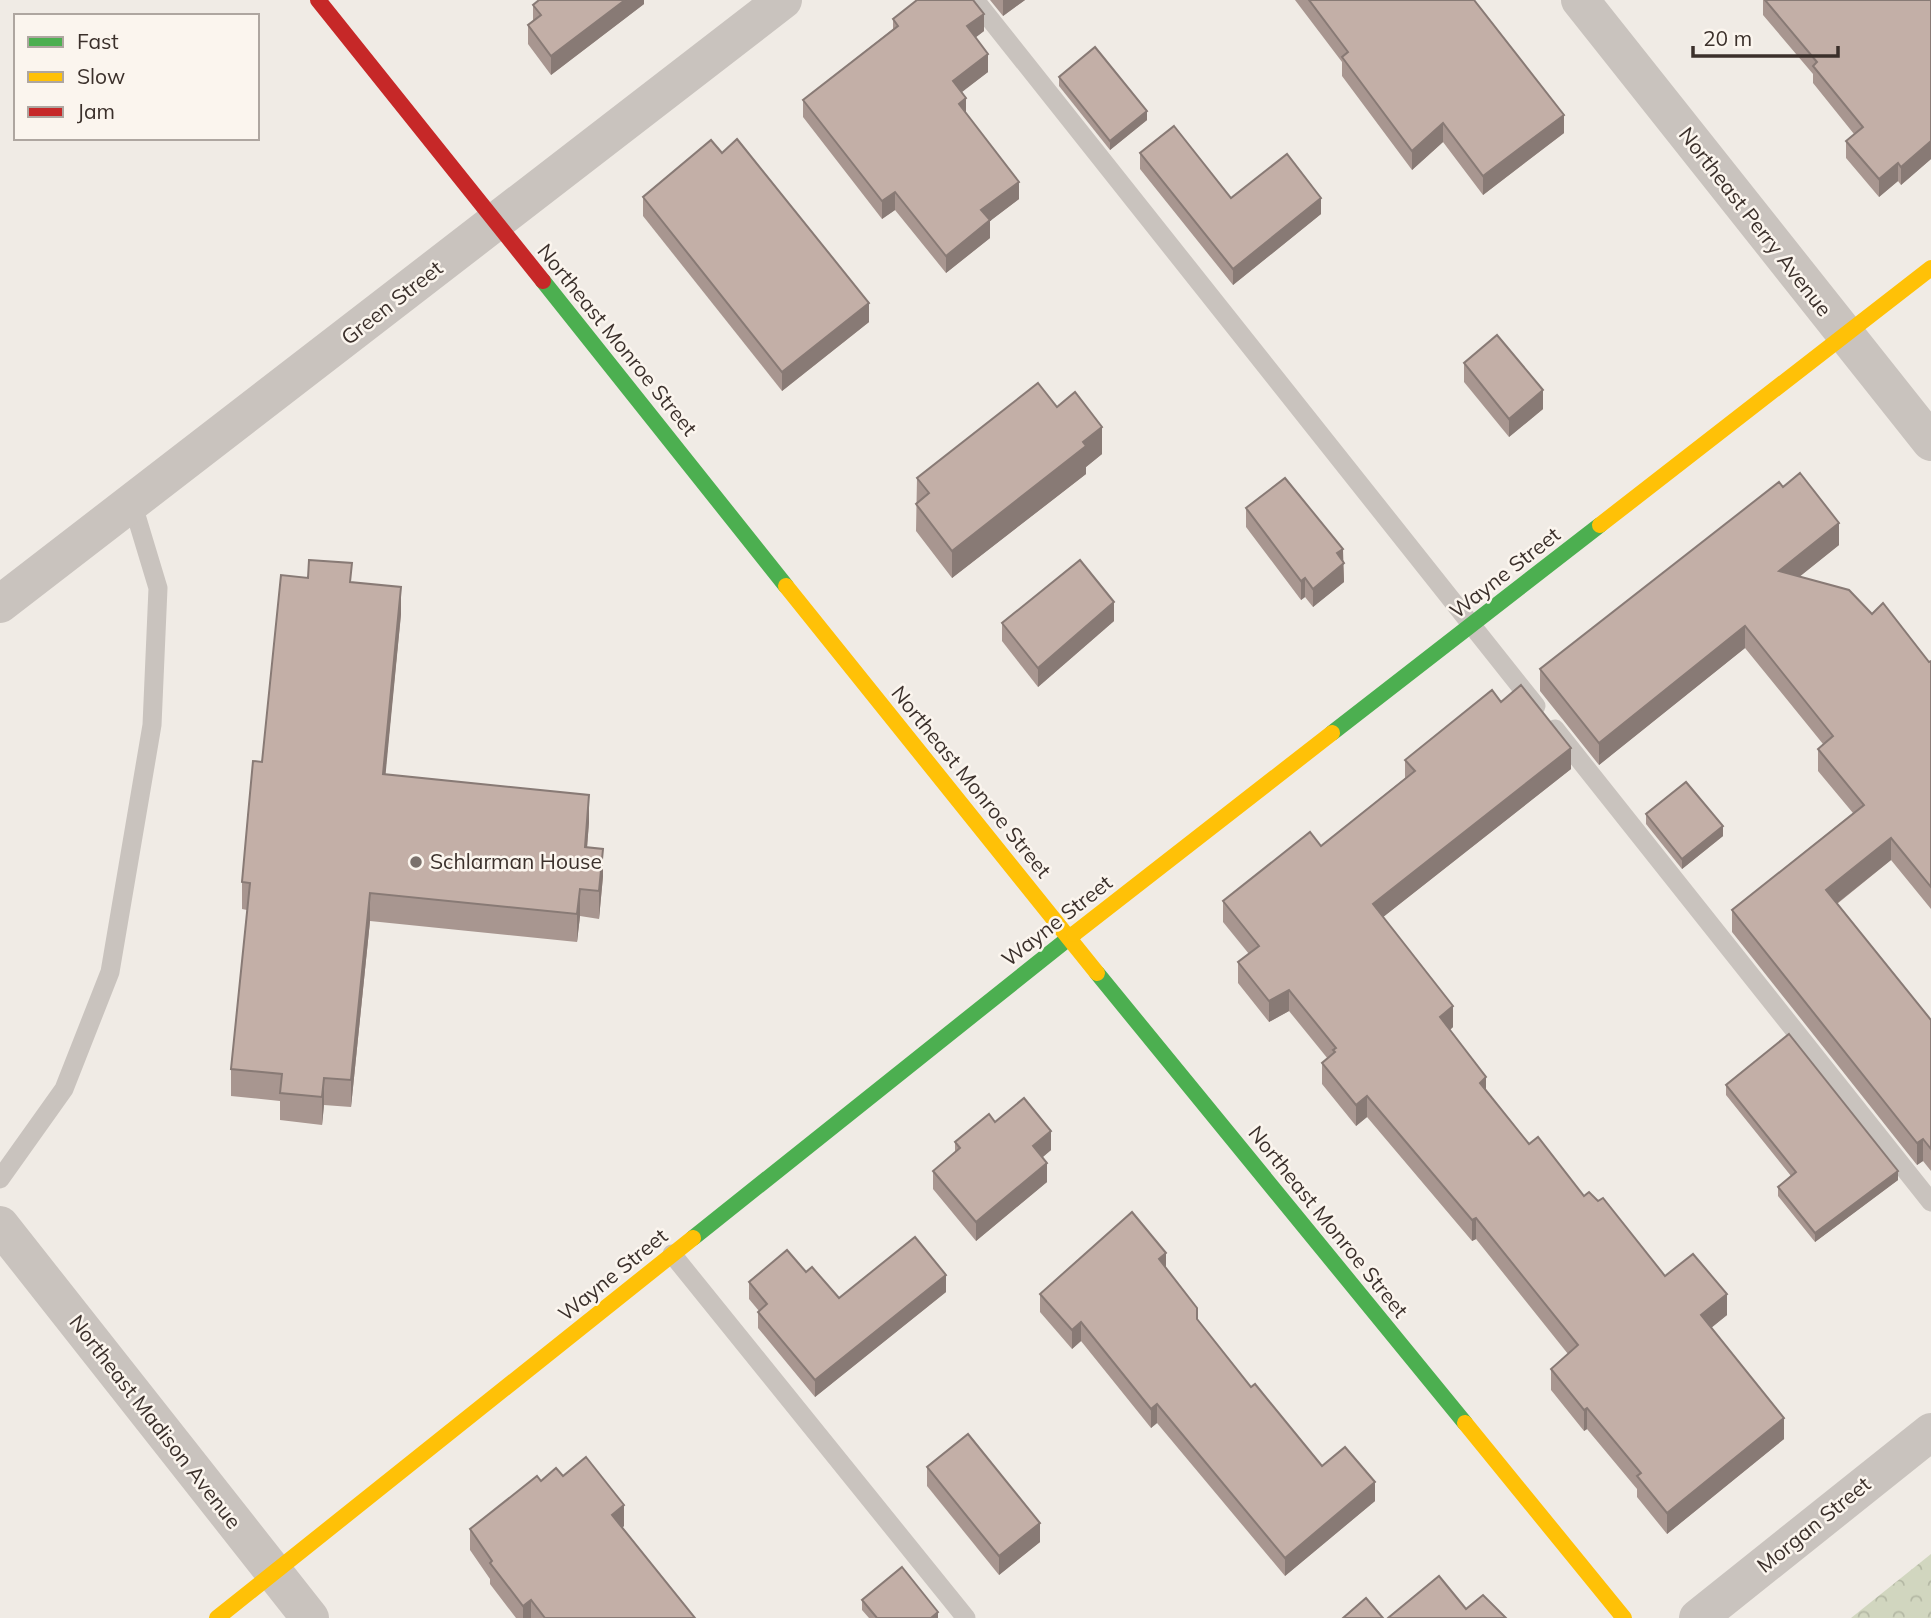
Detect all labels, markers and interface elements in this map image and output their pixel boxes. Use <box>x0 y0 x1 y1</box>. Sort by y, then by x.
legend <box>14 14 259 140</box>
scale bar <box>1693 14 1838 58</box>
text: 20 m <box>1703 25 1752 51</box>
text: Fast <box>77 28 119 54</box>
text: Slow <box>77 63 125 89</box>
text: Jam <box>77 98 115 124</box>
street label: Northeast Perry Avenue <box>1674 122 1838 321</box>
street label: Northeast Monroe Street <box>532 238 703 441</box>
street label: Green Street <box>335 255 447 350</box>
street label: Wayne Street <box>1444 521 1565 623</box>
street label: Northeast Monroe Street <box>886 680 1057 883</box>
place label: Schlarman House <box>430 848 602 874</box>
marker: Schlarman House <box>408 854 424 870</box>
street label: Wayne Street <box>996 869 1117 971</box>
street label: Northeast Monroe Street <box>1243 1120 1414 1323</box>
street label: Wayne Street <box>552 1222 672 1326</box>
street label: Northeast Madison Avenue <box>64 1309 247 1534</box>
street label: Morgan Street <box>1751 1471 1875 1578</box>

